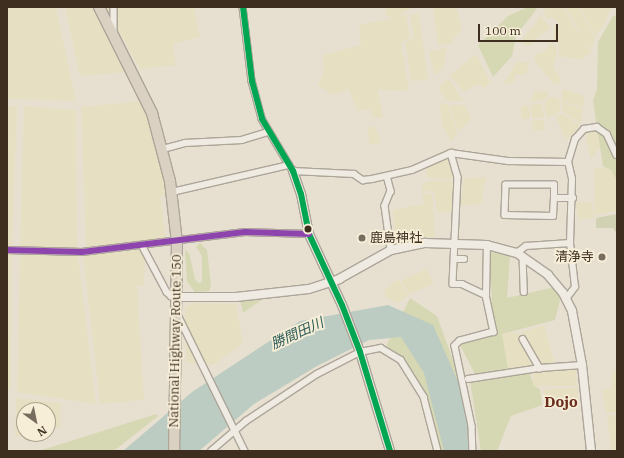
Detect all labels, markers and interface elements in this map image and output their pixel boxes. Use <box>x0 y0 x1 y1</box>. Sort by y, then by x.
scale bar <box>480 16 560 42</box>
text: 100 m <box>485 23 521 38</box>
unlabelled marker <box>303 224 313 234</box>
place label: 鹿島神社 <box>370 230 422 246</box>
marker: 鹿島神社 <box>357 233 367 243</box>
place label: 清浄寺 <box>555 249 594 265</box>
marker: 清浄寺 <box>597 252 607 262</box>
street label: National Highway Route 150 <box>167 254 185 428</box>
water label: 勝間田川 <box>268 314 326 352</box>
district label: Dojo <box>544 393 578 411</box>
north arrow <box>16 402 56 442</box>
text: N <box>35 423 49 439</box>

